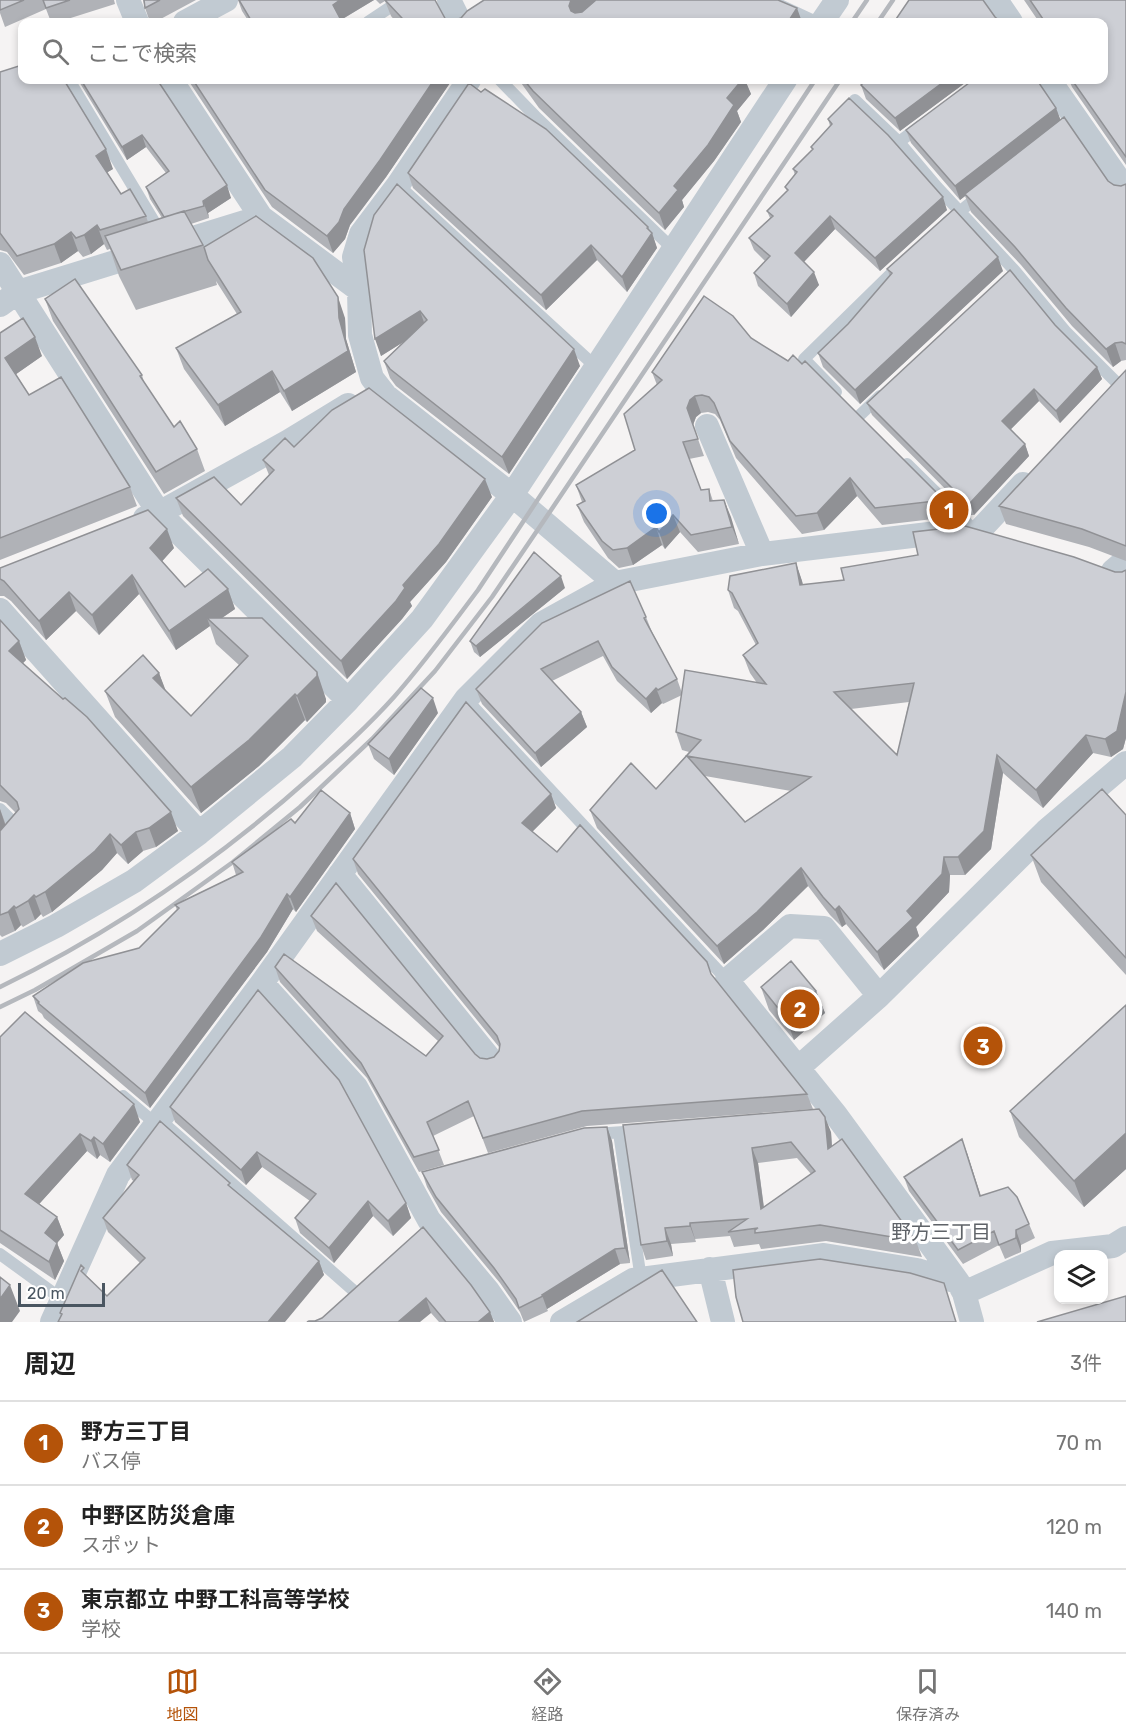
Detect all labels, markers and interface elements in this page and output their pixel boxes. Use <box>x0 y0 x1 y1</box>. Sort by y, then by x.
search box <box>18 18 1108 84</box>
icon: search <box>39 35 72 68</box>
text: ここで検索 <box>87 40 197 67</box>
pin: 1 <box>930 488 968 532</box>
your location <box>642 499 671 528</box>
pin: 2 <box>780 986 820 1032</box>
pin: 3 <box>964 1024 1002 1068</box>
district label: 野方三丁目 <box>891 1220 991 1244</box>
map controls <box>1054 1250 1108 1304</box>
button: layers <box>1054 1250 1108 1304</box>
scale bar <box>18 1280 105 1308</box>
text: 20 m <box>27 1284 65 1303</box>
text: 周辺 <box>24 1349 76 1380</box>
text: 3件 <box>1070 1351 1102 1375</box>
text: 野方三丁目 <box>81 1418 191 1445</box>
text: 1 <box>39 1431 48 1455</box>
text: 70 m <box>1056 1431 1102 1455</box>
text: バス停 <box>81 1449 141 1473</box>
text: 中野区防災倉庫 <box>81 1502 235 1529</box>
text: 2 <box>37 1515 50 1539</box>
text: 120 m <box>1046 1515 1102 1539</box>
text: スポット <box>81 1533 161 1557</box>
text: 東京都立 中野工科高等学校 <box>81 1586 350 1613</box>
text: 3 <box>37 1599 50 1623</box>
text: 140 m <box>1046 1599 1102 1623</box>
text: 学校 <box>81 1617 121 1641</box>
tab: 地図 <box>166 1665 199 1725</box>
tab: 経路 <box>531 1665 564 1725</box>
tab: 保存済み <box>896 1665 960 1725</box>

